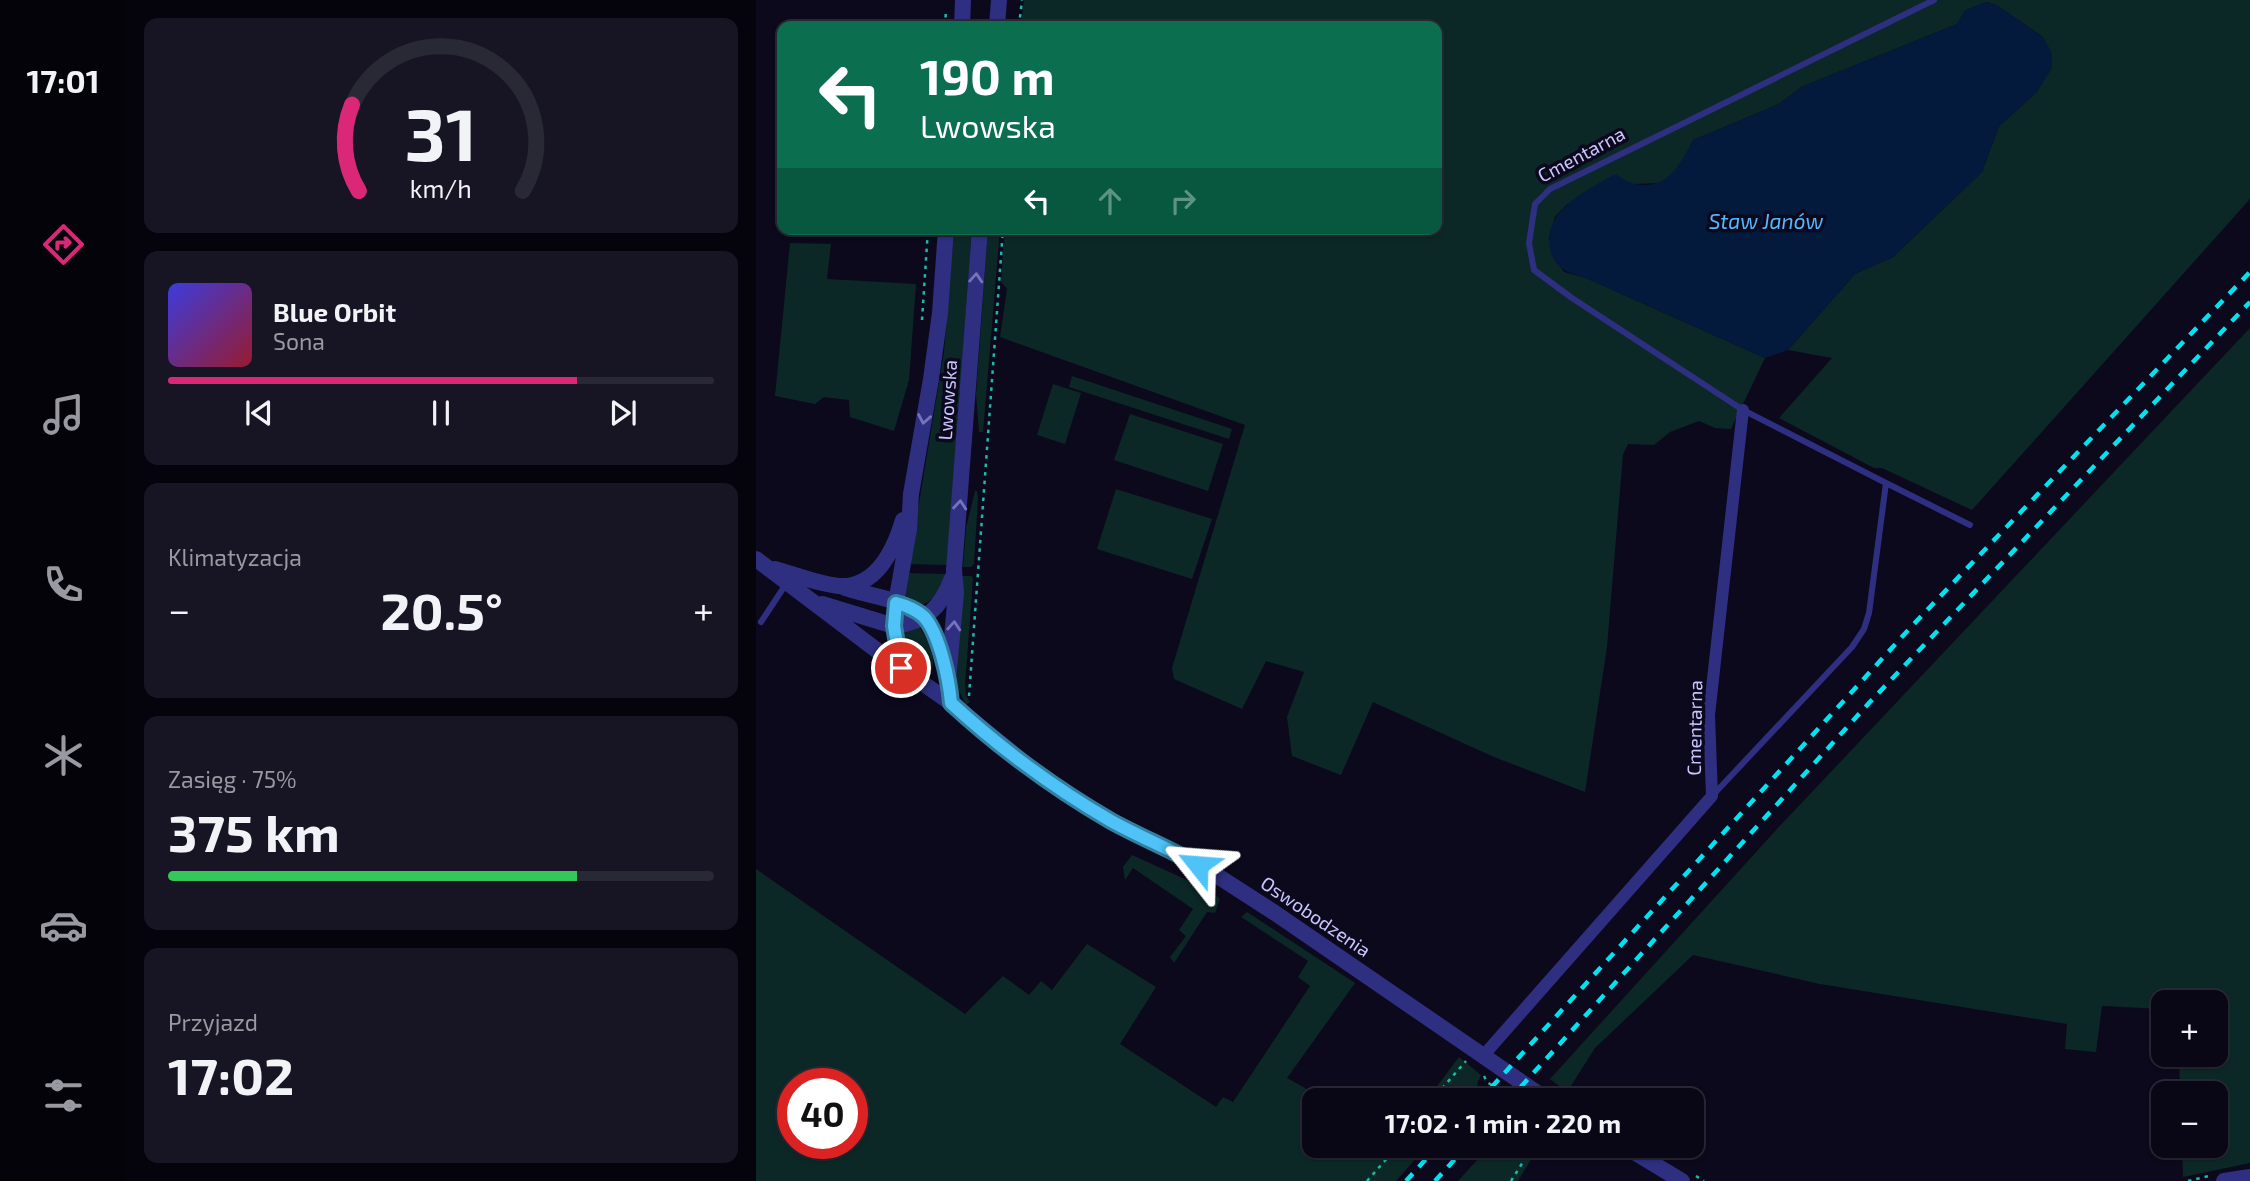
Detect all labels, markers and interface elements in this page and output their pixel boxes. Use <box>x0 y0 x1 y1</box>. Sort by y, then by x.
text: 190 m <box>920 46 1055 105</box>
icon: left <box>805 49 896 140</box>
text: 17:01 <box>27 61 99 99</box>
text: 31 <box>405 89 477 177</box>
text: Lwowska <box>920 106 1056 144</box>
street label: Cmentarna <box>1533 121 1629 187</box>
text: km/h <box>410 173 472 203</box>
icon: left <box>1018 182 1056 220</box>
icon: ahead <box>1091 182 1129 220</box>
icon: right <box>1164 182 1202 220</box>
water label: Staw Janów <box>1709 208 1823 233</box>
icon: directions <box>39 220 88 269</box>
one-way arrow <box>969 272 984 283</box>
text: Blue Orbit <box>273 296 396 327</box>
text: Sona <box>273 327 325 355</box>
street label: Lwowska <box>933 359 961 441</box>
icon: music <box>39 390 88 439</box>
icon: previous <box>240 394 278 432</box>
icon: pause <box>422 394 460 432</box>
icon: next <box>604 394 642 432</box>
one-way arrow <box>917 413 932 425</box>
one-way arrow <box>952 499 967 510</box>
text: Klimatyzacja <box>168 543 302 571</box>
icon: phone <box>39 560 88 609</box>
text: 20.5° <box>380 578 503 640</box>
text: − <box>168 586 190 632</box>
text: + <box>693 586 714 632</box>
one-way arrow <box>946 620 961 631</box>
pin <box>871 638 931 698</box>
icon: arrive <box>882 649 920 687</box>
street label: Cmentarna <box>1682 680 1706 776</box>
icon: climate <box>39 731 88 780</box>
text: Zasięg · 75% <box>168 765 297 793</box>
text: 375 km <box>168 800 340 862</box>
position arrow <box>1161 828 1235 902</box>
street label: Oswobodzenia <box>1257 871 1375 961</box>
icon: car <box>39 901 88 950</box>
map controls <box>2151 990 2228 1158</box>
button: + <box>2151 990 2228 1067</box>
text: Przyjazd <box>168 1008 258 1036</box>
text: 17:02 <box>168 1043 294 1105</box>
speed limit sign: 40 <box>777 1068 868 1159</box>
icon: filters <box>39 1071 88 1120</box>
button: − <box>2151 1081 2228 1158</box>
text: 17:02 · 1 min · 220 m <box>1385 1107 1621 1138</box>

